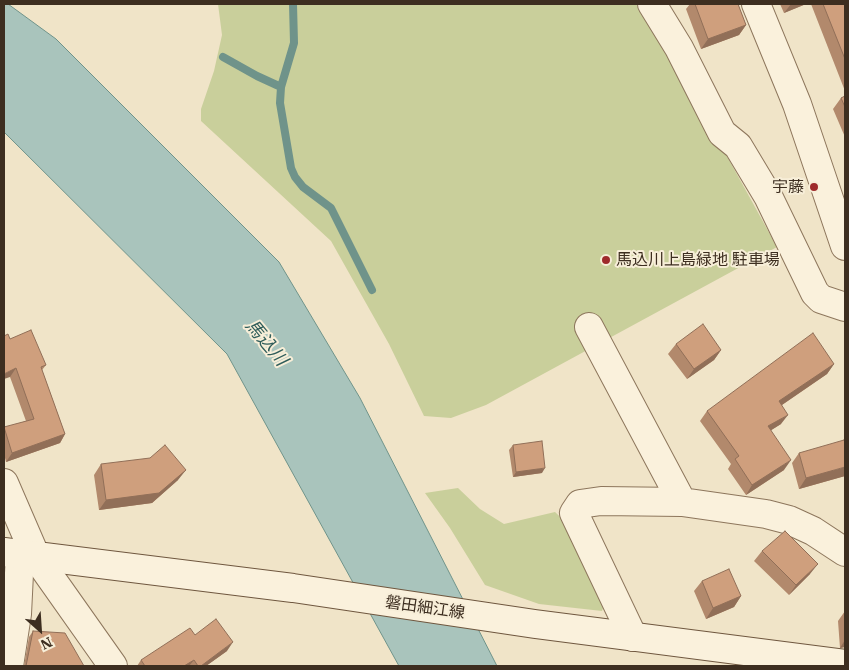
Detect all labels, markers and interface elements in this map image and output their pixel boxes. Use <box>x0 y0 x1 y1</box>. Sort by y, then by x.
place label: 宇藤 <box>772 177 804 197</box>
marker: 宇藤 <box>808 181 820 193</box>
place label: 馬込川上島緑地 駐車場 <box>616 250 780 270</box>
marker: 馬込川上島緑地 駐車場 <box>600 254 612 266</box>
water label: 馬込川 <box>240 315 292 371</box>
street label: 磐田細江線 <box>384 593 466 623</box>
north arrow <box>15 605 65 655</box>
text: N <box>38 633 56 654</box>

